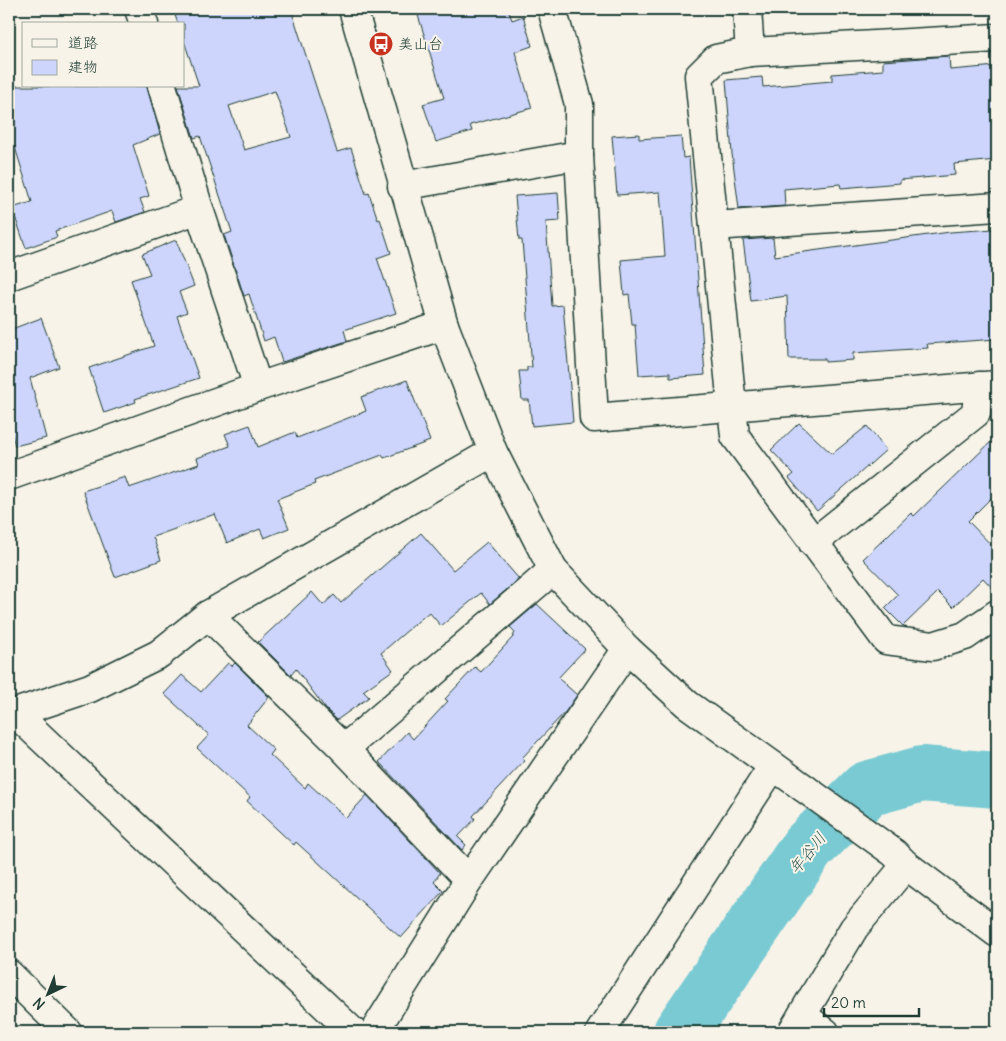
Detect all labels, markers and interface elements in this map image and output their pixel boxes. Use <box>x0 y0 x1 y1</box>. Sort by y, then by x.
legend <box>22 22 185 88</box>
bus stop icon: 美山台 <box>368 31 394 57</box>
text: 道路 <box>68 33 98 52</box>
place label: 美山台 <box>398 34 443 53</box>
text: 建物 <box>68 57 98 76</box>
water label: 年谷川 <box>784 828 830 878</box>
north arrow <box>22 968 72 1018</box>
scale bar <box>824 986 918 1018</box>
text: 20 m <box>831 993 866 1012</box>
text: N <box>29 994 49 1013</box>

